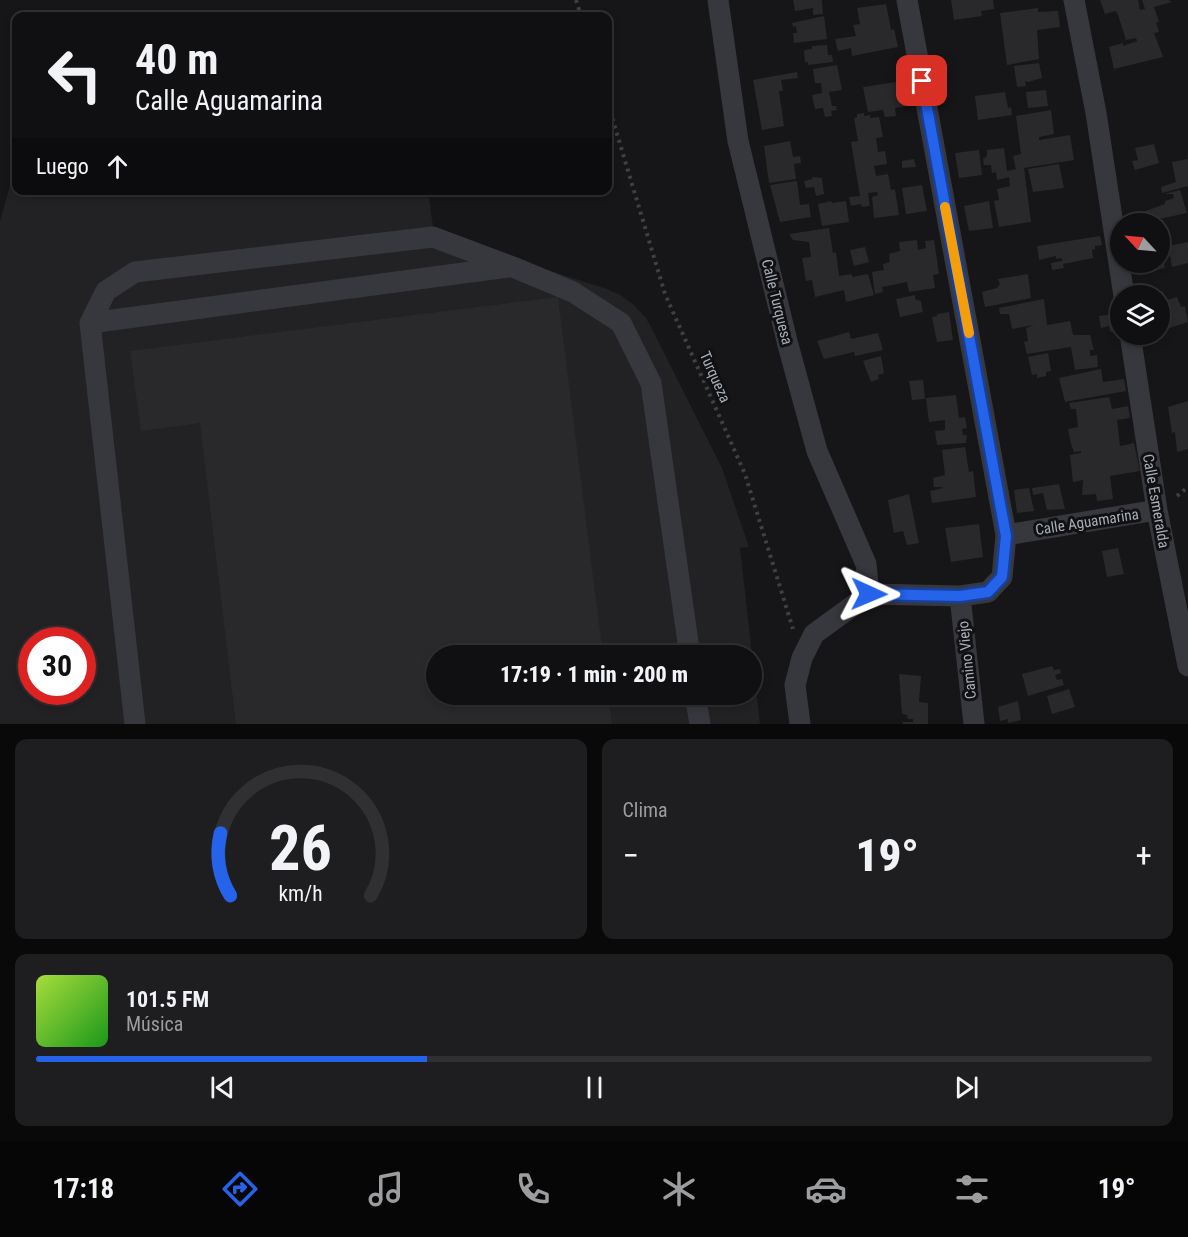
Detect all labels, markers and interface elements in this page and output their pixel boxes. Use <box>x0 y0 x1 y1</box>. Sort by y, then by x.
text: 40 m <box>135 35 218 84</box>
icon: left <box>36 36 114 114</box>
pin <box>896 55 947 106</box>
icon: arrive <box>905 64 938 97</box>
text: Calle Aguamarina <box>135 85 323 117</box>
icon: ahead <box>101 150 134 183</box>
text: Luego <box>36 154 89 179</box>
north arrow <box>1110 213 1170 273</box>
map controls <box>1110 213 1170 345</box>
street label: Calle Turquesa <box>758 257 796 347</box>
button: layers <box>1110 285 1170 345</box>
street label: Turqueza <box>696 349 734 405</box>
street label: Calle Esmeralda <box>1139 453 1173 549</box>
street label: Calle Aguamarina <box>1034 505 1140 539</box>
position arrow <box>837 562 901 626</box>
street label: Camino Viejo <box>954 620 980 700</box>
speed limit sign: 30 <box>18 627 96 705</box>
text: 17:19 · 1 min · 200 m <box>500 662 688 687</box>
text: Clima <box>623 798 668 822</box>
text: 26 <box>269 812 332 885</box>
text: 19° <box>856 829 919 882</box>
text: − <box>623 836 639 875</box>
text: + <box>1136 836 1152 875</box>
text: km/h <box>279 881 323 906</box>
text: 101.5 FM <box>126 987 209 1012</box>
text: Música <box>126 1012 183 1036</box>
icon: previous <box>206 1071 239 1104</box>
icon: pause <box>578 1071 611 1104</box>
icon: next <box>950 1071 983 1104</box>
icon: directions <box>219 1168 261 1210</box>
icon: music <box>365 1168 407 1210</box>
icon: phone <box>512 1168 554 1210</box>
icon: climate <box>658 1168 700 1210</box>
icon: car <box>805 1168 847 1210</box>
icon: filters <box>951 1168 993 1210</box>
text: 17:18 <box>52 1173 114 1205</box>
text: 19° <box>1098 1173 1136 1205</box>

